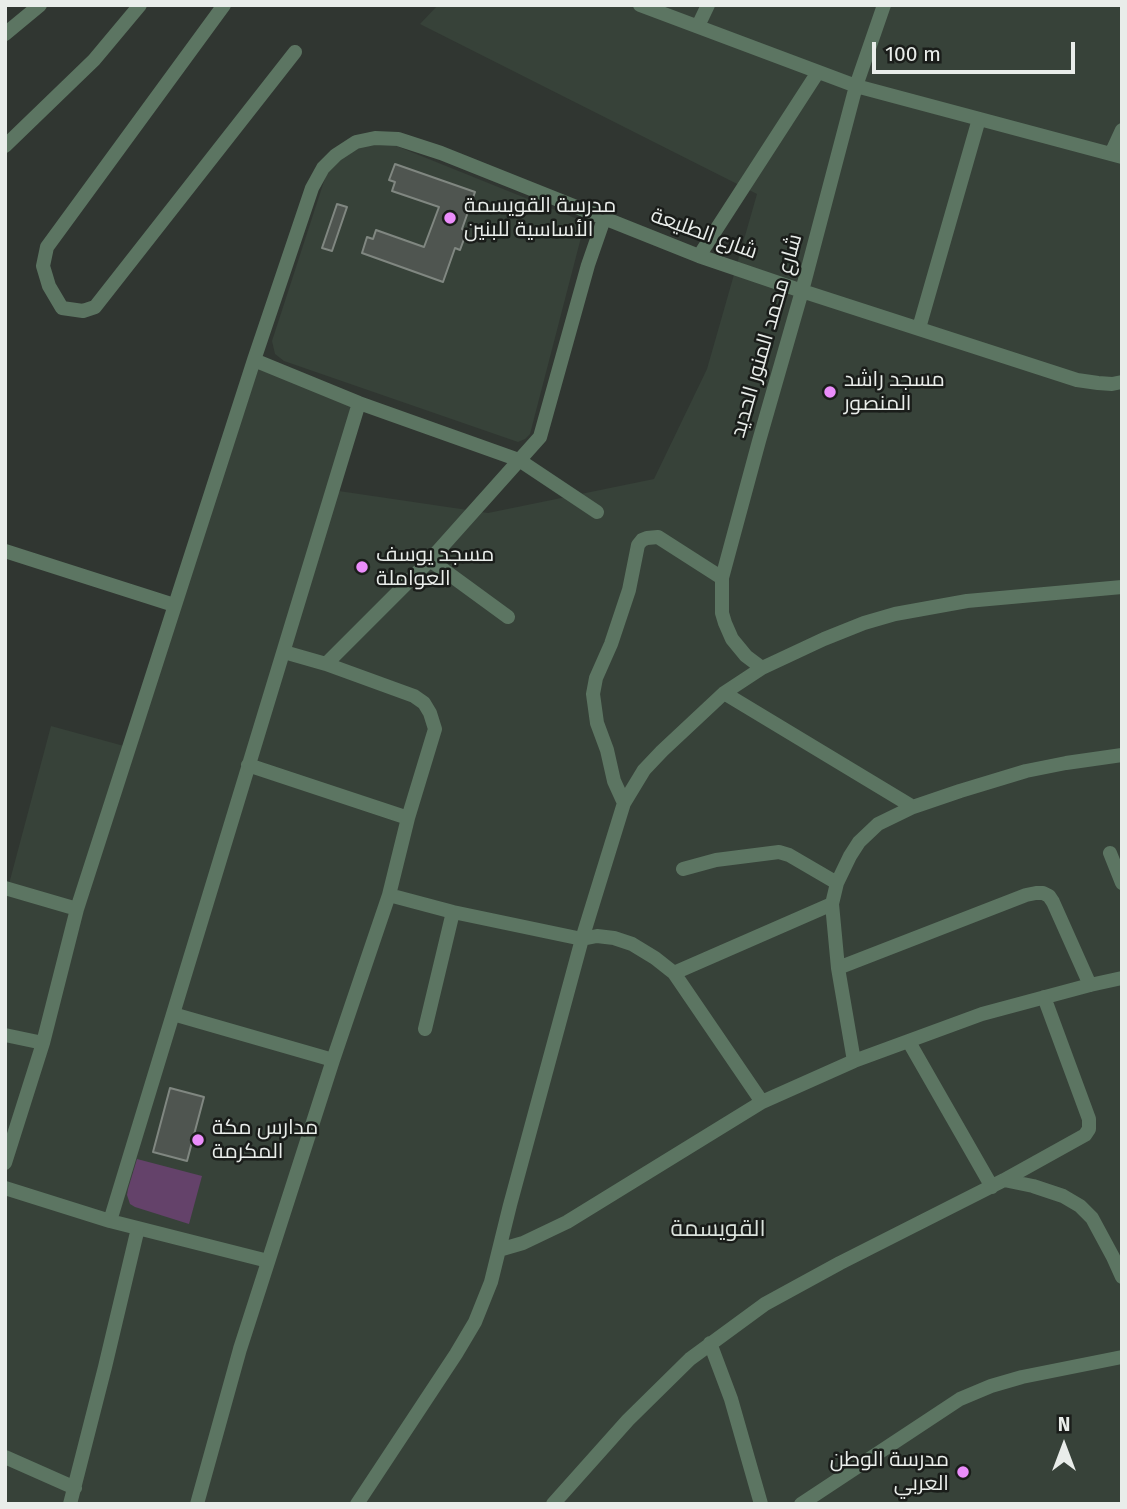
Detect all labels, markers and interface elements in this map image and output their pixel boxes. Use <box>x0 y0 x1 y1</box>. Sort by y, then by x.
scale bar <box>875 28 1078 72</box>
text: 100 m <box>885 41 941 67</box>
place label: مدرسة القويسمة الأساسية للبنين <box>464 193 616 243</box>
street label: شارع الطليعة <box>647 203 761 265</box>
marker: مدرسة القويسمة الأساسية للبنين <box>442 210 458 226</box>
street label: شارع محمد المنور الحديد <box>726 231 808 441</box>
place label: مسجد راشد المنصور <box>844 367 945 417</box>
marker: مسجد راشد المنصور <box>822 384 838 400</box>
place label: مسجد يوسف العواملة <box>376 542 494 592</box>
marker: مسجد يوسف العواملة <box>354 559 370 575</box>
place label: مدارس مكة المكرمة <box>212 1115 318 1165</box>
marker: مدارس مكة المكرمة <box>190 1132 206 1148</box>
district label: القويسمة <box>670 1216 766 1244</box>
north arrow <box>1029 1411 1099 1481</box>
text: N <box>1058 1413 1070 1436</box>
place label: مدرسة الوطن العربي <box>830 1447 949 1497</box>
marker: مدرسة الوطن العربي <box>955 1464 971 1480</box>

